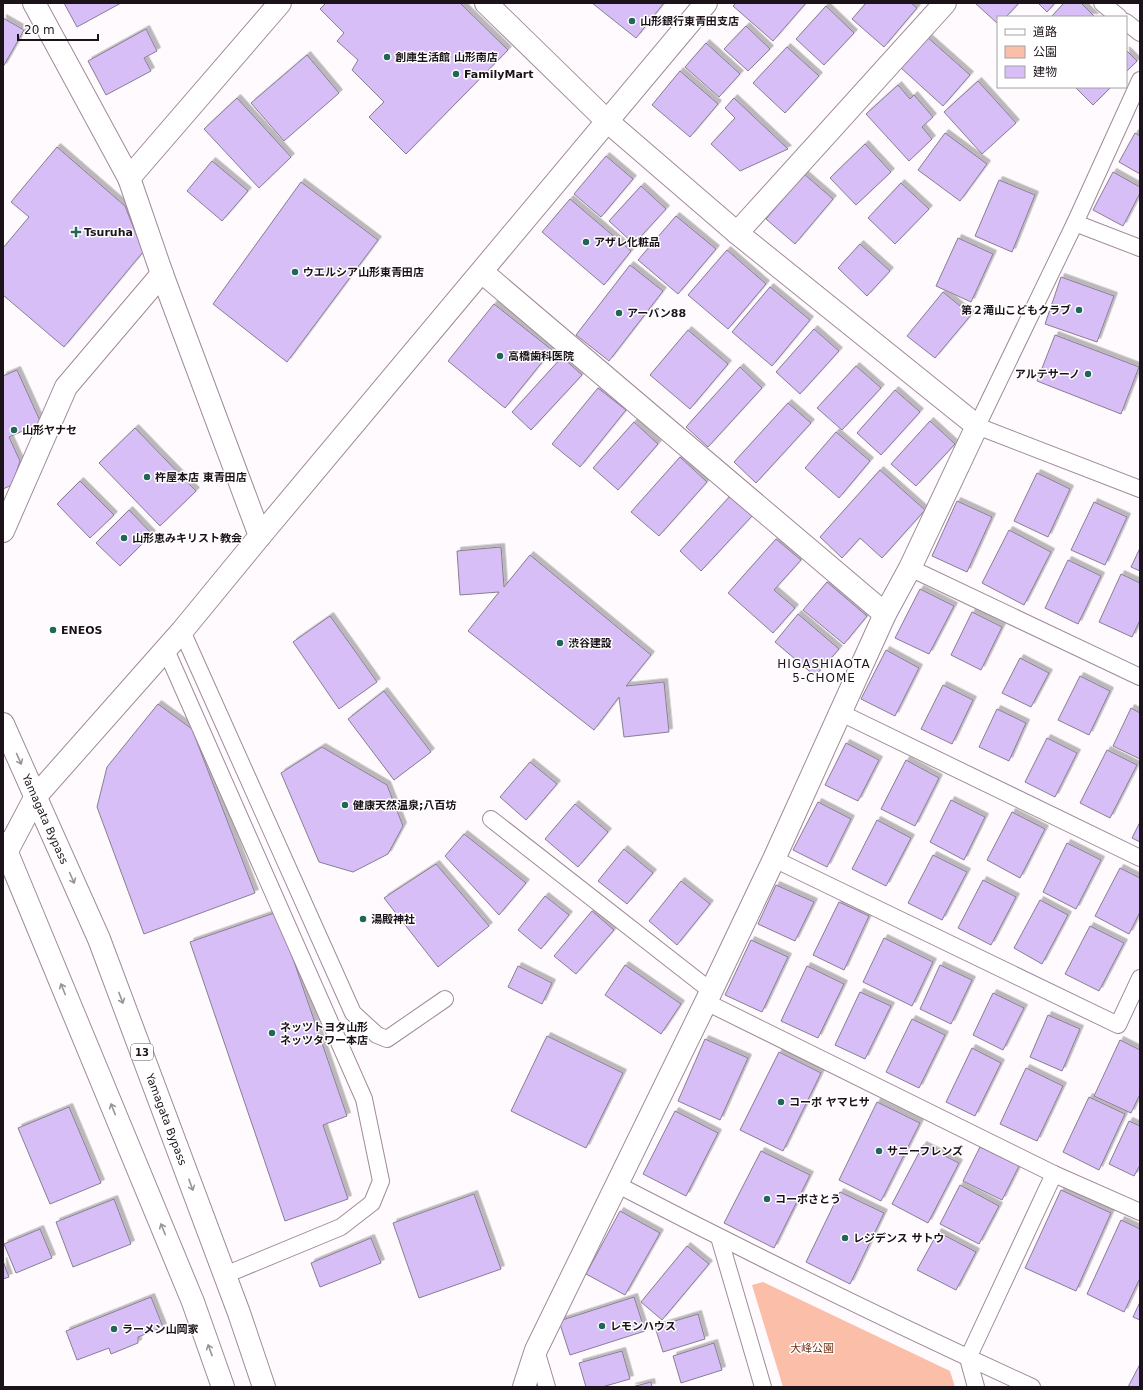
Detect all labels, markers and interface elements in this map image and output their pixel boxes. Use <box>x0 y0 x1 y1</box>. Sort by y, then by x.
place label: 山形銀行東青田支店 <box>640 15 739 28</box>
scale bar <box>18 16 98 42</box>
marker: 山形銀行東青田支店 <box>627 16 637 26</box>
legend <box>997 16 1127 88</box>
text: 20 m <box>24 23 55 37</box>
text: 道路 <box>1033 25 1057 39</box>
text: 公園 <box>1033 45 1057 59</box>
place label: 創庫生活館 山形南店 <box>395 51 498 64</box>
marker: 創庫生活館 山形南店 <box>382 52 392 62</box>
text: 建物 <box>1033 65 1057 79</box>
place label: FamilyMart <box>464 68 534 81</box>
marker: FamilyMart <box>451 69 461 79</box>
place label: Tsuruha <box>84 226 133 239</box>
marker: Tsuruha <box>71 227 81 237</box>
place label: アザレ化粧品 <box>594 236 660 249</box>
marker: アザレ化粧品 <box>581 237 591 247</box>
place label: ウエルシア山形東青田店 <box>303 266 424 279</box>
marker: ウエルシア山形東青田店 <box>290 267 300 277</box>
place label: 第２滝山こどもクラブ <box>961 304 1071 317</box>
marker: 第２滝山こどもクラブ <box>1074 305 1084 315</box>
place label: アーバン88 <box>627 307 686 320</box>
marker: アーバン88 <box>614 308 624 318</box>
place label: 高橋歯科医院 <box>508 350 574 363</box>
marker: 高橋歯科医院 <box>495 351 505 361</box>
place label: アルテサーノ <box>1015 368 1080 381</box>
marker: アルテサーノ <box>1083 369 1093 379</box>
place label: 山形ヤナセ <box>22 424 77 437</box>
marker: 山形ヤナセ <box>9 425 19 435</box>
place label: 杵屋本店 東青田店 <box>155 471 247 484</box>
marker: 杵屋本店 東青田店 <box>142 472 152 482</box>
place label: 山形恵みキリスト教会 <box>132 532 242 545</box>
marker: 山形恵みキリスト教会 <box>119 533 129 543</box>
place label: ENEOS <box>61 624 103 637</box>
marker: ENEOS <box>48 625 58 635</box>
place label: 渋谷建設 <box>568 637 612 650</box>
marker: 渋谷建設 <box>555 638 565 648</box>
district label: HIGASHIAOTA 5-CHOME <box>777 657 871 685</box>
one-way arrow <box>16 753 23 765</box>
street label: Yamagata Bypass <box>19 771 71 866</box>
place label: 健康天然温泉;八百坊 <box>352 799 456 812</box>
marker: 健康天然温泉;八百坊 <box>340 800 350 810</box>
one-way arrow <box>69 871 76 883</box>
place label: 湯殿神社 <box>371 913 415 926</box>
marker: 湯殿神社 <box>358 914 368 924</box>
one-way arrow <box>59 983 67 995</box>
one-way arrow <box>118 992 126 1004</box>
place label: ネッツトヨタ山形 ネッツタワー本店 <box>280 1021 368 1047</box>
marker: ネッツトヨタ山形 ネッツタワー本店 <box>267 1028 277 1038</box>
road number: 13 <box>131 1044 153 1060</box>
street label: Yamagata Bypass <box>143 1071 189 1167</box>
place label: コーポ ヤマヒサ <box>789 1096 870 1109</box>
marker: コーポ ヤマヒサ <box>776 1097 786 1107</box>
one-way arrow <box>109 1103 116 1115</box>
place label: サニーフレンズ <box>887 1145 963 1158</box>
marker: サニーフレンズ <box>874 1146 884 1156</box>
one-way arrow <box>188 1179 196 1191</box>
place label: コーポさとう <box>775 1193 841 1206</box>
marker: コーポさとう <box>762 1194 772 1204</box>
one-way arrow <box>158 1224 166 1236</box>
place label: レジデンス サトウ <box>853 1232 945 1245</box>
marker: レジデンス サトウ <box>840 1233 850 1243</box>
place label: レモンハウス <box>610 1320 676 1333</box>
marker: レモンハウス <box>597 1321 607 1331</box>
place label: ラーメン山岡家 <box>122 1323 199 1336</box>
marker: ラーメン山岡家 <box>109 1324 119 1334</box>
park label: 大峰公園 <box>790 1342 834 1355</box>
one-way arrow <box>205 1345 213 1357</box>

